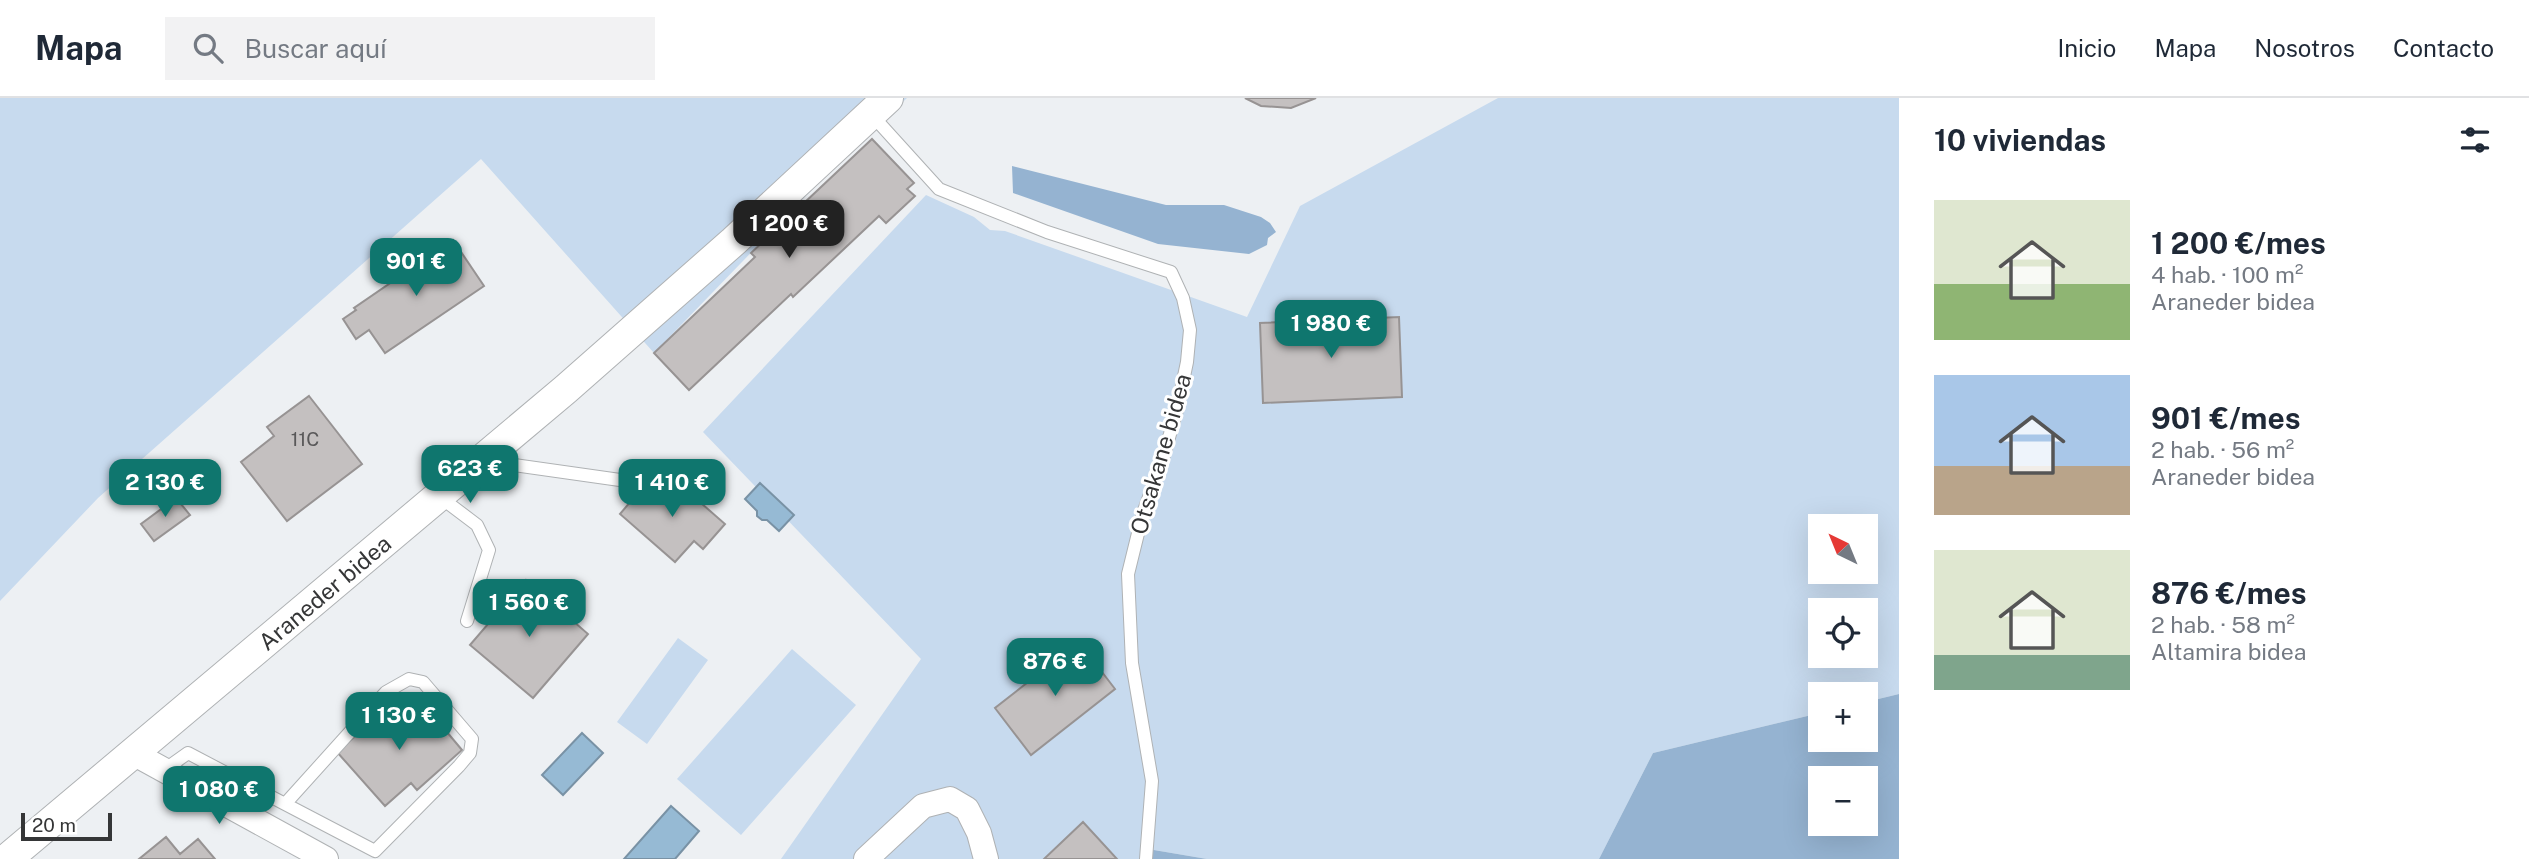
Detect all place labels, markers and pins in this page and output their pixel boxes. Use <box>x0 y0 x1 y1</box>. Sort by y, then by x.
pin: 1 200 € <box>724 200 854 260</box>
pin: 901 € <box>367 238 465 298</box>
pin: 1 980 € <box>1266 300 1396 360</box>
pin: 623 € <box>421 446 519 505</box>
pin: 2 130 € <box>100 460 230 519</box>
pin: 1 410 € <box>607 460 737 519</box>
pin: 1 560 € <box>464 580 594 639</box>
pin: 876 € <box>1006 638 1104 698</box>
pin: 1 130 € <box>334 692 464 752</box>
pin: 1 080 € <box>154 766 284 826</box>

